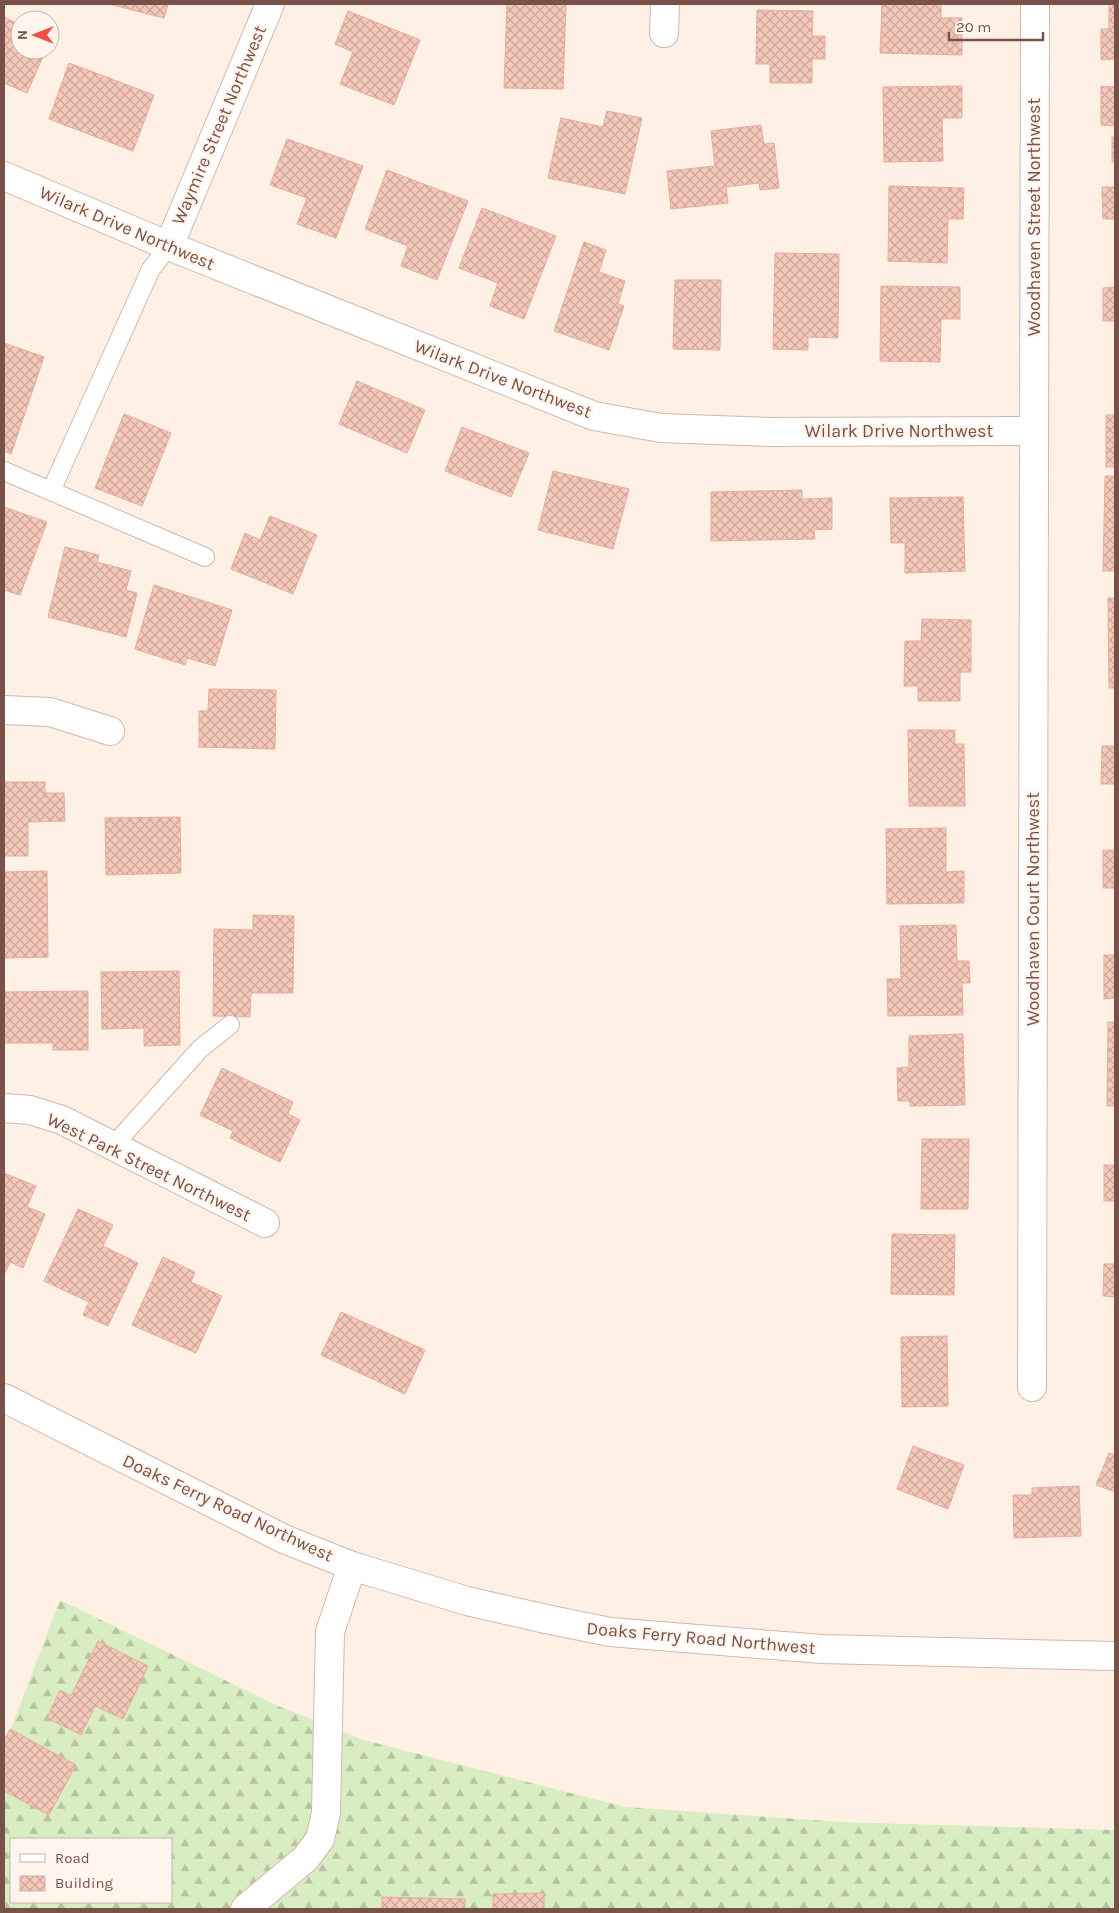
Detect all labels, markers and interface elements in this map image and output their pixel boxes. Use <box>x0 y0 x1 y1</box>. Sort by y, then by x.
north arrow <box>10 10 60 60</box>
scale bar <box>949 10 1043 42</box>
text: 20 m <box>956 18 991 36</box>
street label: Waymire Street Northwest <box>167 22 271 228</box>
text: N <box>14 30 31 40</box>
street label: Woodhaven Street Northwest <box>1023 98 1045 336</box>
street label: Wilark Drive Northwest <box>36 181 218 275</box>
street label: Wilark Drive Northwest <box>411 335 595 423</box>
street label: Wilark Drive Northwest <box>805 420 993 442</box>
street label: Woodhaven Court Northwest <box>1022 792 1044 1026</box>
street label: West Park Street Northwest <box>43 1108 255 1226</box>
street label: Doaks Ferry Road Northwest <box>119 1449 337 1567</box>
street label: Doaks Ferry Road Northwest <box>586 1617 817 1659</box>
legend <box>10 1838 172 1903</box>
text: Road <box>55 1849 90 1867</box>
text: Building <box>55 1874 113 1892</box>

